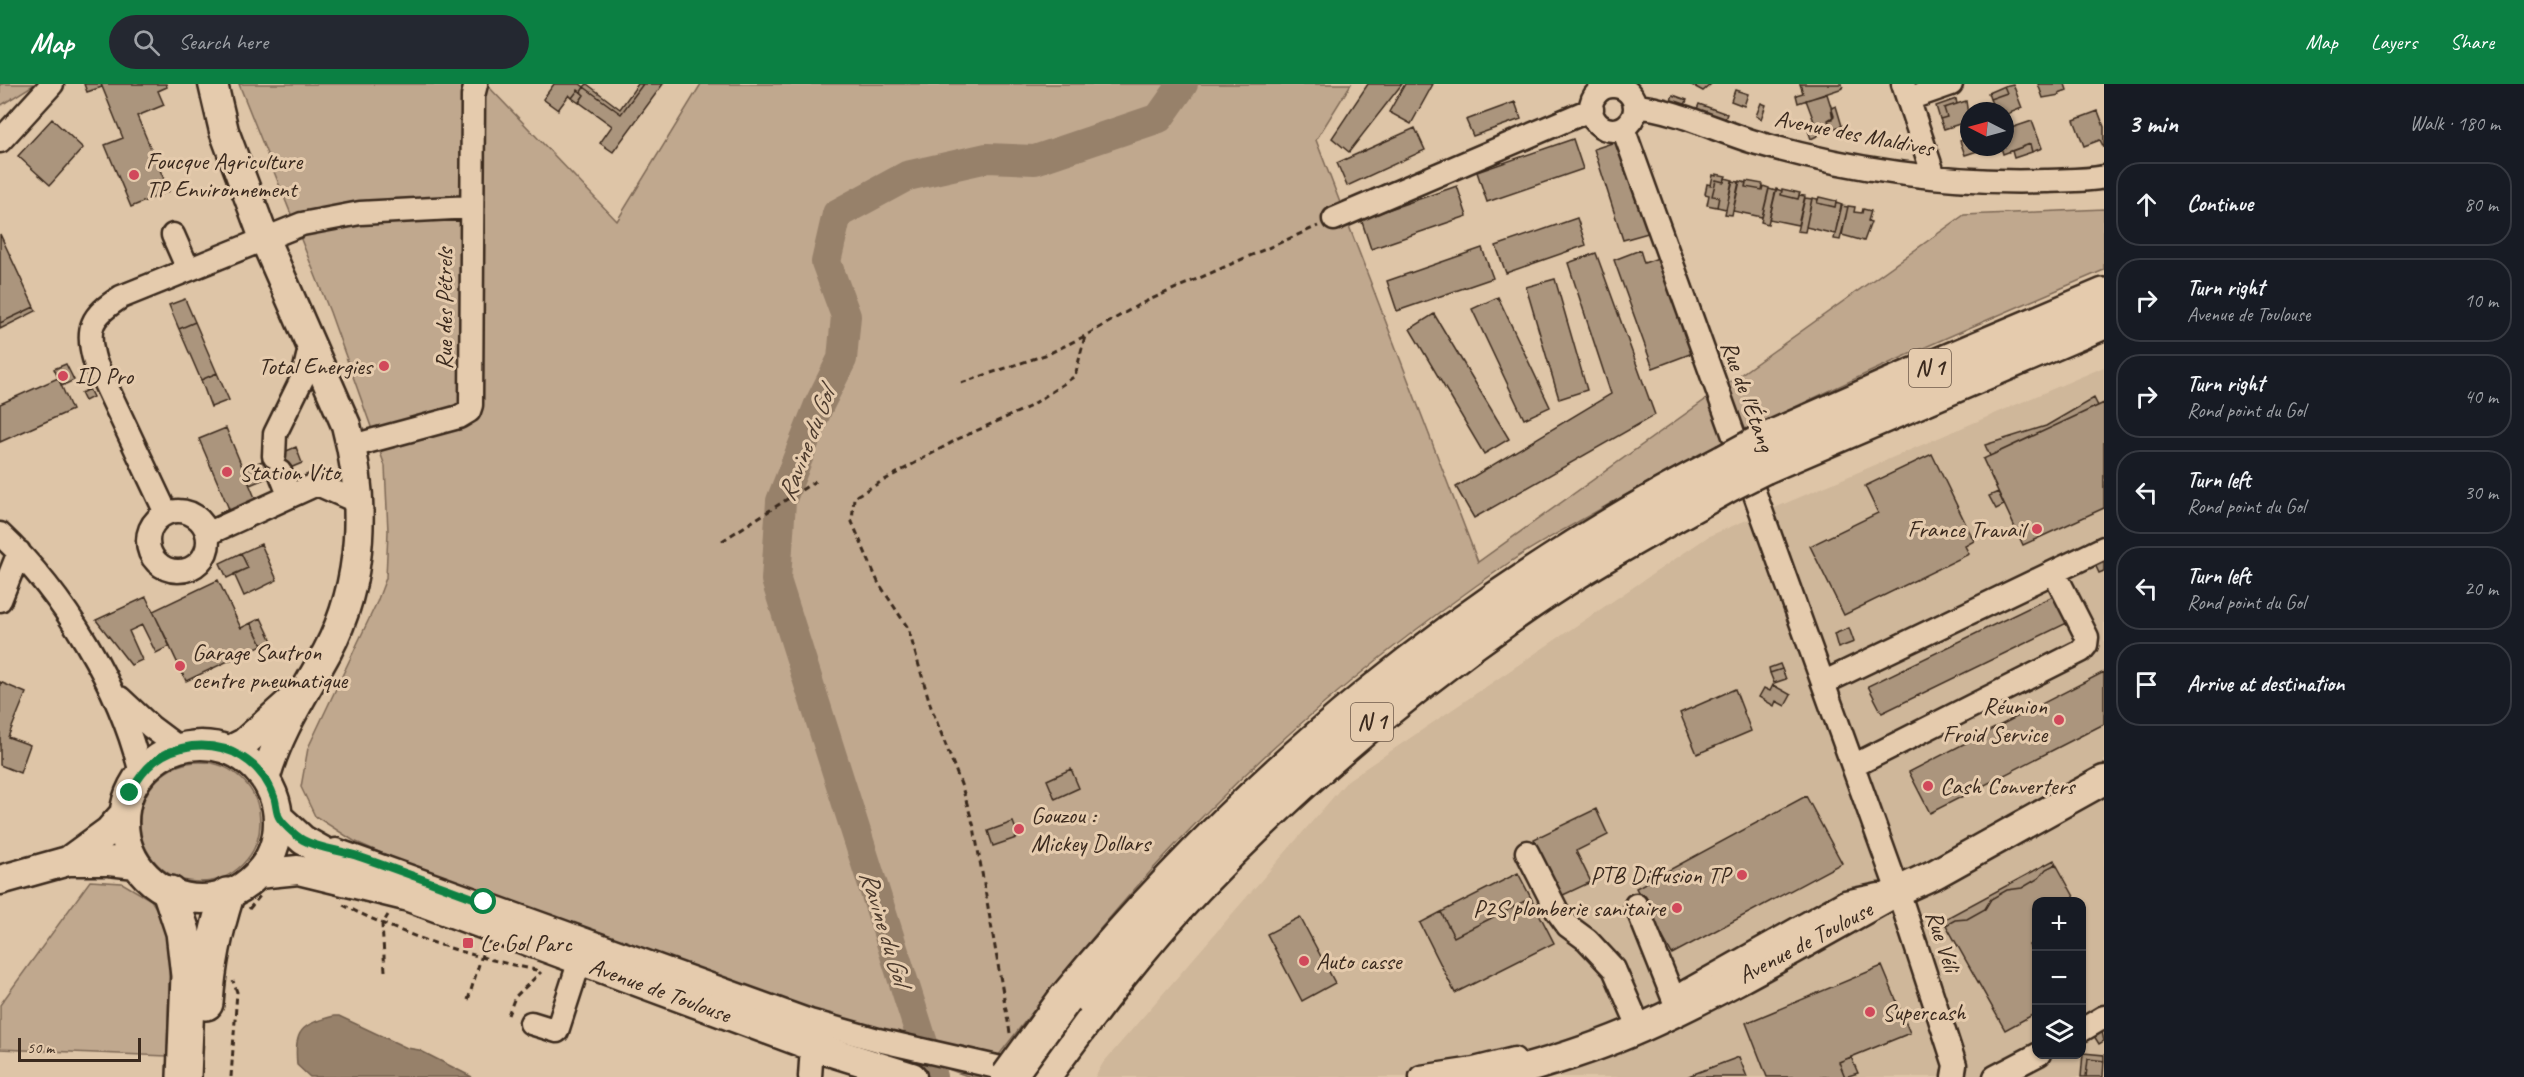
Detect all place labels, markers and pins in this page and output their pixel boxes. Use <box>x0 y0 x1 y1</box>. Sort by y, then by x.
place label: Foucque Agriculture TP Environnement <box>146 146 304 204</box>
marker: Foucque Agriculture TP Environnement <box>127 168 141 182</box>
place label: Total Energies <box>258 351 374 381</box>
marker: Total Energies <box>377 359 391 373</box>
place label: ID Pro <box>75 361 134 391</box>
marker: ID Pro <box>56 369 70 383</box>
place label: Station Vito <box>239 457 342 487</box>
marker: Station Vito <box>220 465 234 479</box>
place label: France Travail <box>1907 514 2029 544</box>
marker: France Travail <box>2030 522 2044 536</box>
place label: Garage Sautron centre pneumatique <box>192 637 349 695</box>
marker: Garage Sautron centre pneumatique <box>173 659 187 673</box>
place label: Réunion Froid Service <box>1943 691 2049 749</box>
marker: Réunion Froid Service <box>2052 713 2066 727</box>
place label: Cash Converters <box>1940 771 2076 801</box>
marker: Cash Converters <box>1921 779 1935 793</box>
place label: Gouzou : Mickey Dollars <box>1031 800 1153 858</box>
marker: Gouzou : Mickey Dollars <box>1012 822 1026 836</box>
place label: PTB Diffusion TP <box>1590 860 1733 890</box>
marker: PTB Diffusion TP <box>1735 868 1749 882</box>
place label: P2S plomberie sanitaire <box>1473 893 1667 923</box>
marker: P2S plomberie sanitaire <box>1670 901 1684 915</box>
place label: Le Gol Parc <box>480 928 573 958</box>
marker: Le Gol Parc <box>461 936 475 950</box>
place label: Auto casse <box>1316 946 1404 976</box>
marker: Auto casse <box>1297 954 1311 968</box>
place label: Supercash <box>1882 997 1967 1027</box>
marker: Supercash <box>1863 1005 1877 1019</box>

